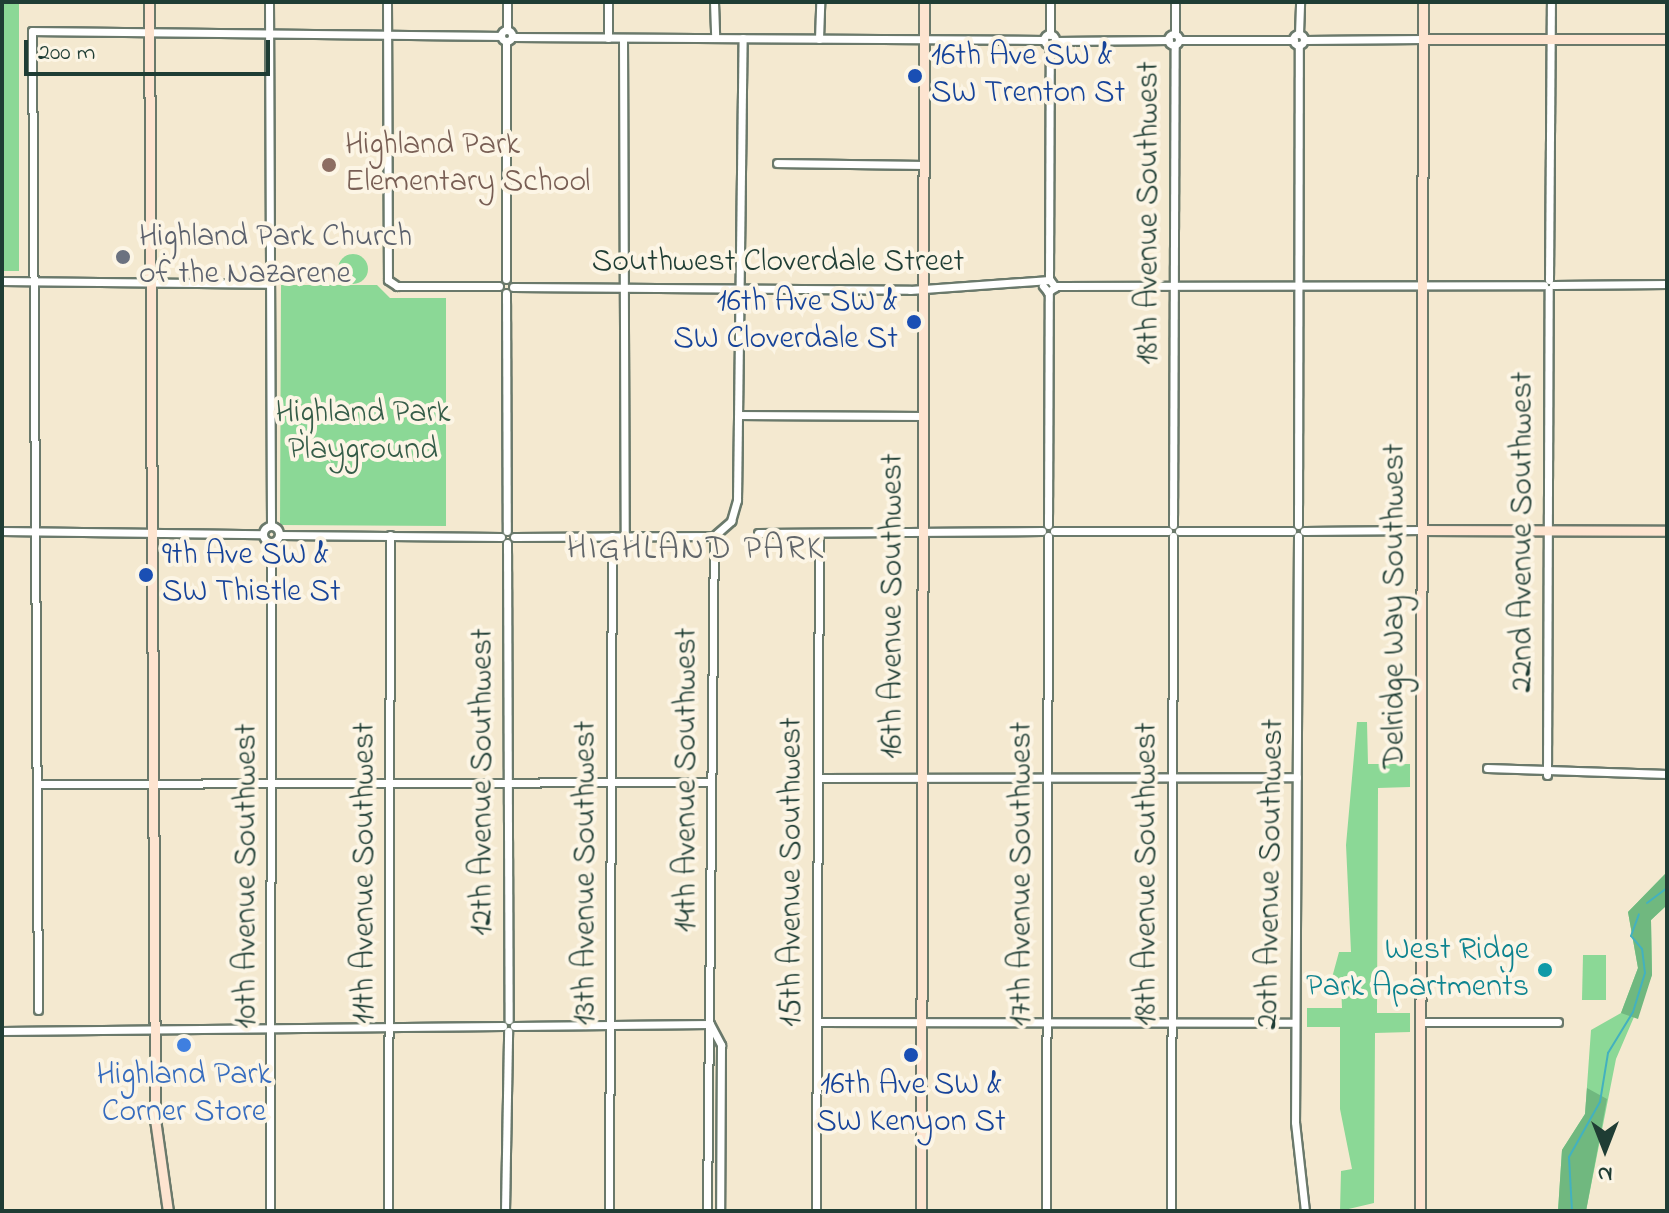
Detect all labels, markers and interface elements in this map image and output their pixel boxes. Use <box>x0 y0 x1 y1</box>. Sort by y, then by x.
scale bar <box>28 24 274 74</box>
text: 200 m <box>38 36 95 71</box>
place label: 16th Ave SW & SW Trenton St <box>931 39 1125 114</box>
street label: 18th Avenue Southwest <box>1131 61 1169 365</box>
marker: 16th Ave SW & SW Trenton St <box>906 67 924 85</box>
place label: Highland Park Elementary School <box>345 128 590 203</box>
marker: Highland Park Elementary School <box>320 156 338 174</box>
place label: Highland Park Church of the Nazarene <box>139 220 412 295</box>
street label: Southwest Cloverdale Street <box>592 244 964 282</box>
marker: Highland Park Church of the Nazarene <box>114 248 132 266</box>
place label: 16th Ave SW & SW Cloverdale St <box>673 285 898 360</box>
marker: 16th Ave SW & SW Cloverdale St <box>905 313 923 331</box>
street label: 22nd Avenue Southwest <box>1505 372 1543 692</box>
park label: Highland Park Playground <box>276 396 450 471</box>
street label: Delridge Way Southwest <box>1377 443 1415 769</box>
street label: 16th Avenue Southwest <box>875 453 913 759</box>
district label: HIGHLAND PARK <box>567 531 825 571</box>
place label: 9th Ave SW & SW Thistle St <box>162 538 341 613</box>
marker: 9th Ave SW & SW Thistle St <box>137 566 155 584</box>
street label: 12th Avenue Southwest <box>465 628 503 936</box>
street label: 14th Avenue Southwest <box>669 628 707 932</box>
street label: 15th Avenue Southwest <box>774 717 812 1027</box>
street label: 20th Avenue Southwest <box>1250 718 1294 1030</box>
street label: 13th Avenue Southwest <box>568 721 606 1025</box>
street label: 11th Avenue Southwest <box>347 722 385 1024</box>
street label: 17th Avenue Southwest <box>1004 722 1042 1026</box>
street label: 18th Avenue Southwest <box>1129 722 1167 1026</box>
street label: 10th Avenue Southwest <box>229 723 267 1029</box>
place label: West Ridge Park Apartments <box>1306 933 1529 1008</box>
marker: West Ridge Park Apartments <box>1536 961 1554 979</box>
marker: Highland Park Corner Store <box>175 1036 193 1054</box>
marker: 16th Ave SW & SW Kenyon St <box>902 1046 920 1064</box>
place label: Highland Park Corner Store <box>97 1058 271 1133</box>
place label: 16th Ave SW & SW Kenyon St <box>816 1068 1006 1143</box>
north arrow <box>1565 1109 1645 1189</box>
text: N <box>1598 1157 1612 1189</box>

